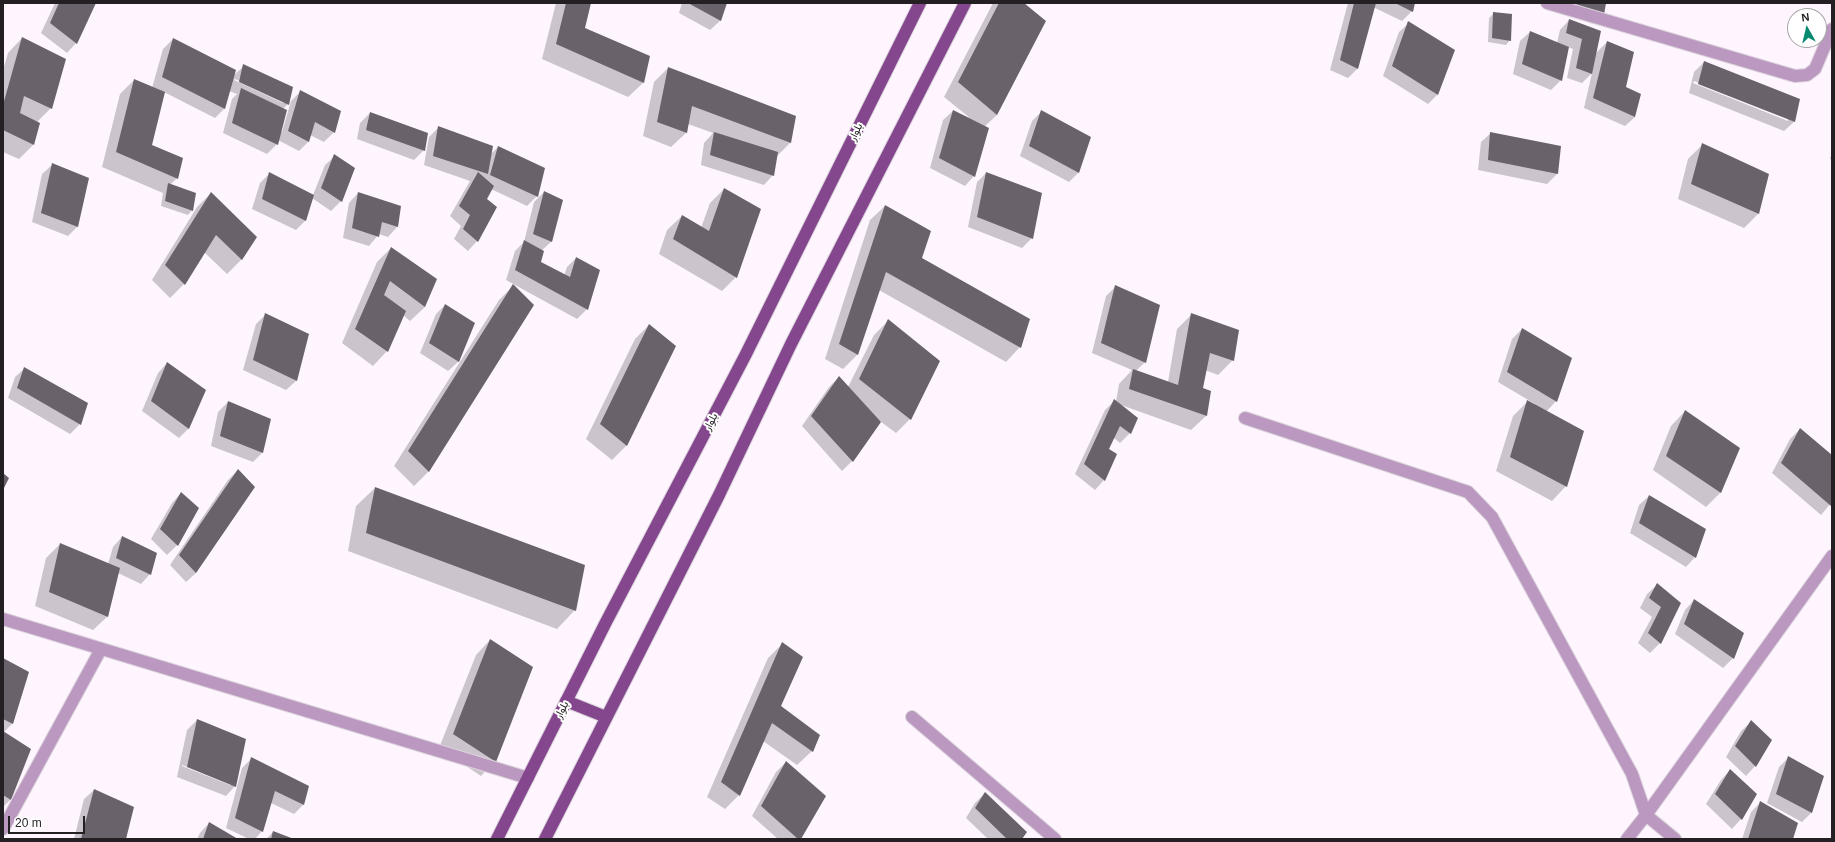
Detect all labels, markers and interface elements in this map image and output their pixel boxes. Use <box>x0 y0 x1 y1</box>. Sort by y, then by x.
north arrow <box>1787 8 1827 48</box>
text: N <box>1801 11 1810 24</box>
street label: بلوار <box>846 121 866 143</box>
street label: بلوار <box>701 411 721 433</box>
street label: بلوار <box>552 699 572 721</box>
scale bar <box>10 808 87 834</box>
text: 20 m <box>15 816 42 830</box>

